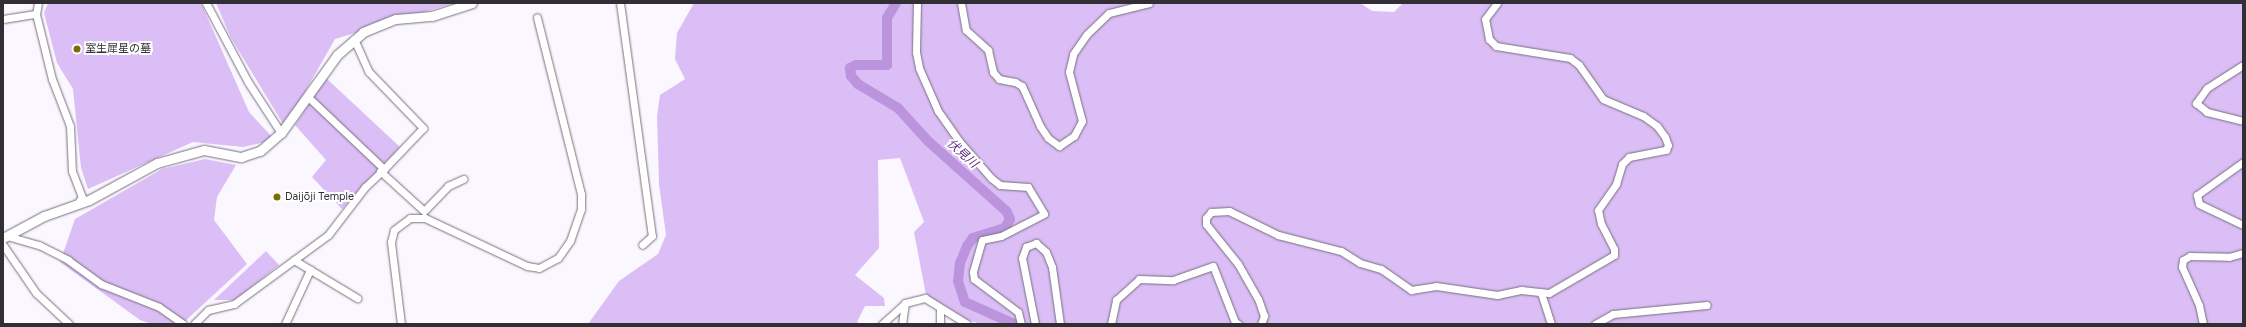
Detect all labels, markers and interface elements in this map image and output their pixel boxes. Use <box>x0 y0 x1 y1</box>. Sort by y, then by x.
place label: 室生犀星の墓 <box>85 42 151 56</box>
marker: 室生犀星の墓 <box>72 44 82 54</box>
water label: 伏見川 <box>944 137 980 171</box>
place label: Daijōji Temple <box>285 190 354 204</box>
marker: Daijōji Temple <box>272 192 282 202</box>

